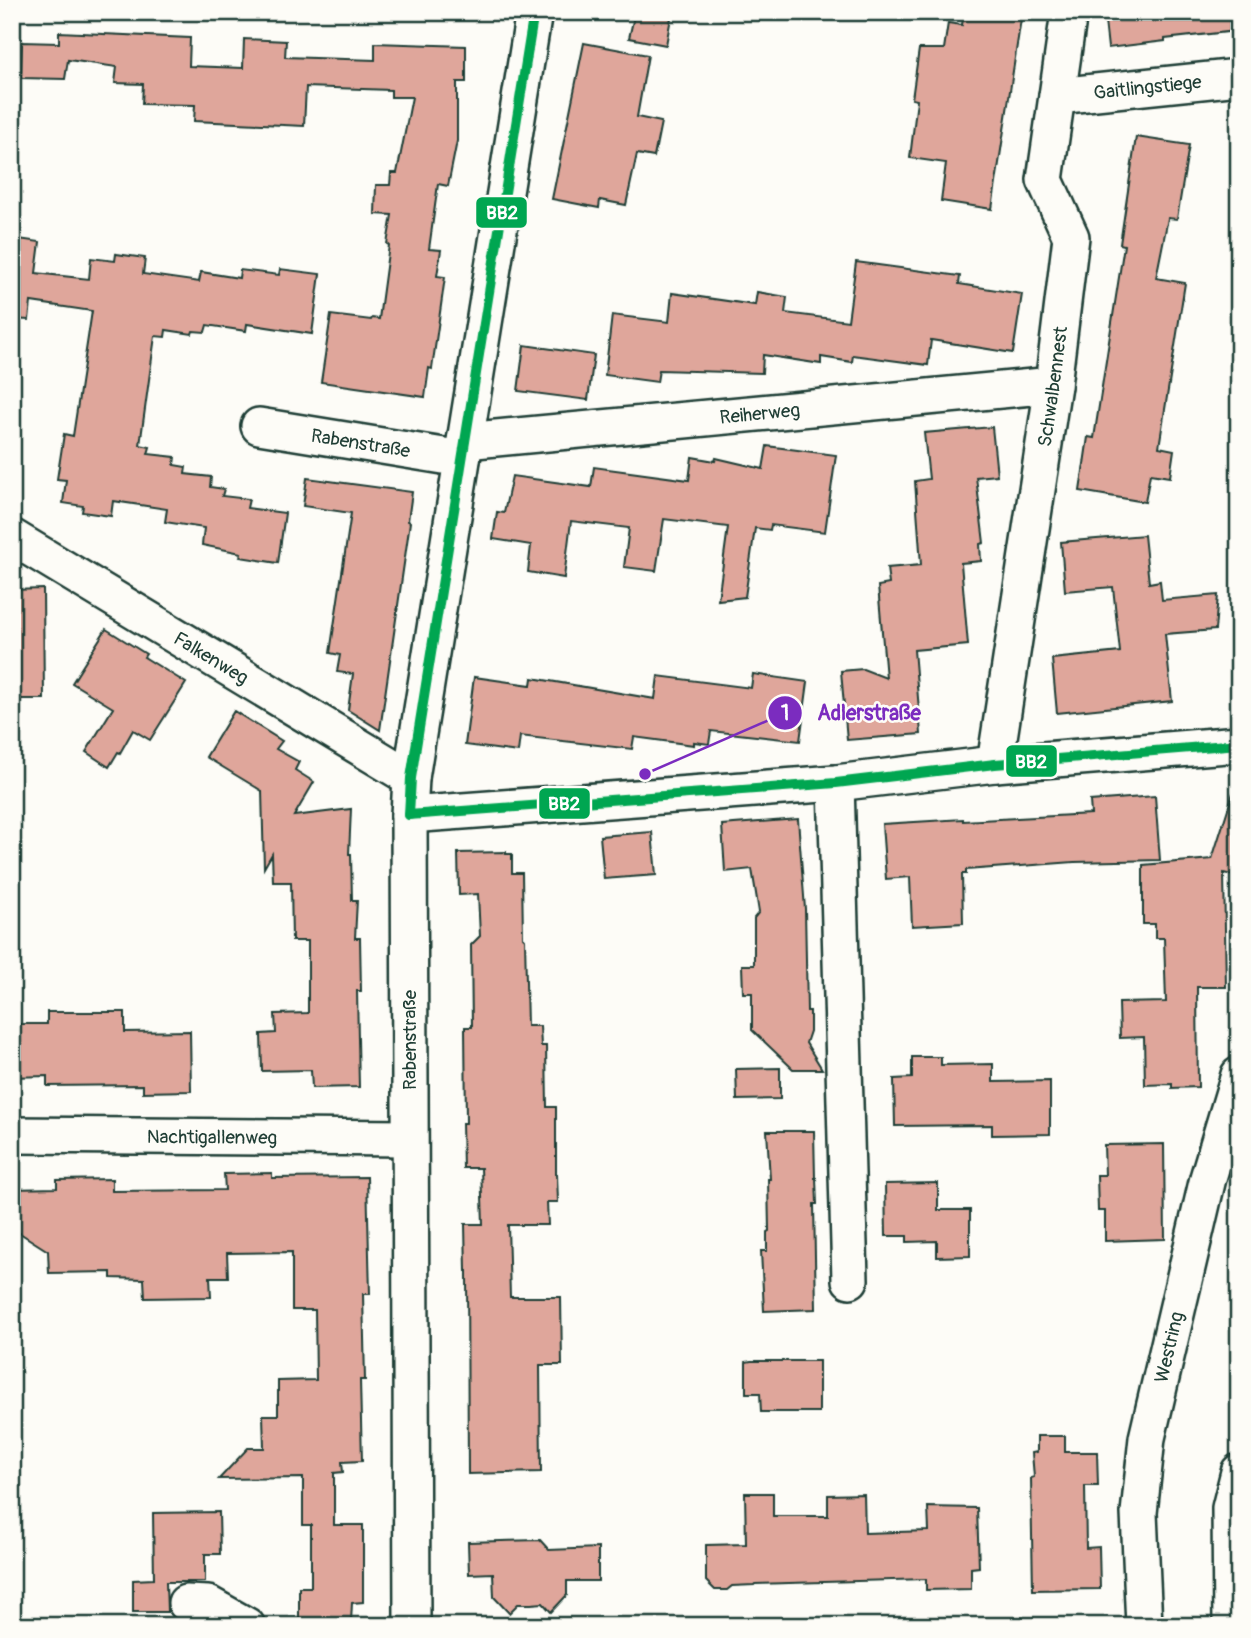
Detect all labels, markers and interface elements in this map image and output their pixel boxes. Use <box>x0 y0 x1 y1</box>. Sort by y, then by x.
street label: Gaitlingstiege <box>1092 70 1203 105</box>
line badge: BB2 <box>475 196 528 229</box>
text: BB2 <box>486 201 518 225</box>
street label: Schwalbennest <box>1033 325 1073 448</box>
street label: Reiherweg <box>718 398 801 430</box>
street label: Rabenstraße <box>309 424 412 463</box>
street label: Falkenweg <box>169 627 253 690</box>
callout: Adlerstraße <box>768 692 935 734</box>
text: 1 <box>781 700 789 727</box>
text: Adlerstraße <box>817 700 921 727</box>
line badge: BB2 <box>1005 744 1058 778</box>
text: BB2 <box>1015 750 1047 774</box>
line badge: BB2 <box>538 787 591 820</box>
text: BB2 <box>548 792 580 816</box>
street label: Rabenstraße <box>398 989 422 1090</box>
street label: Nachtigallenweg <box>147 1125 277 1150</box>
street label: Westring <box>1149 1309 1189 1385</box>

